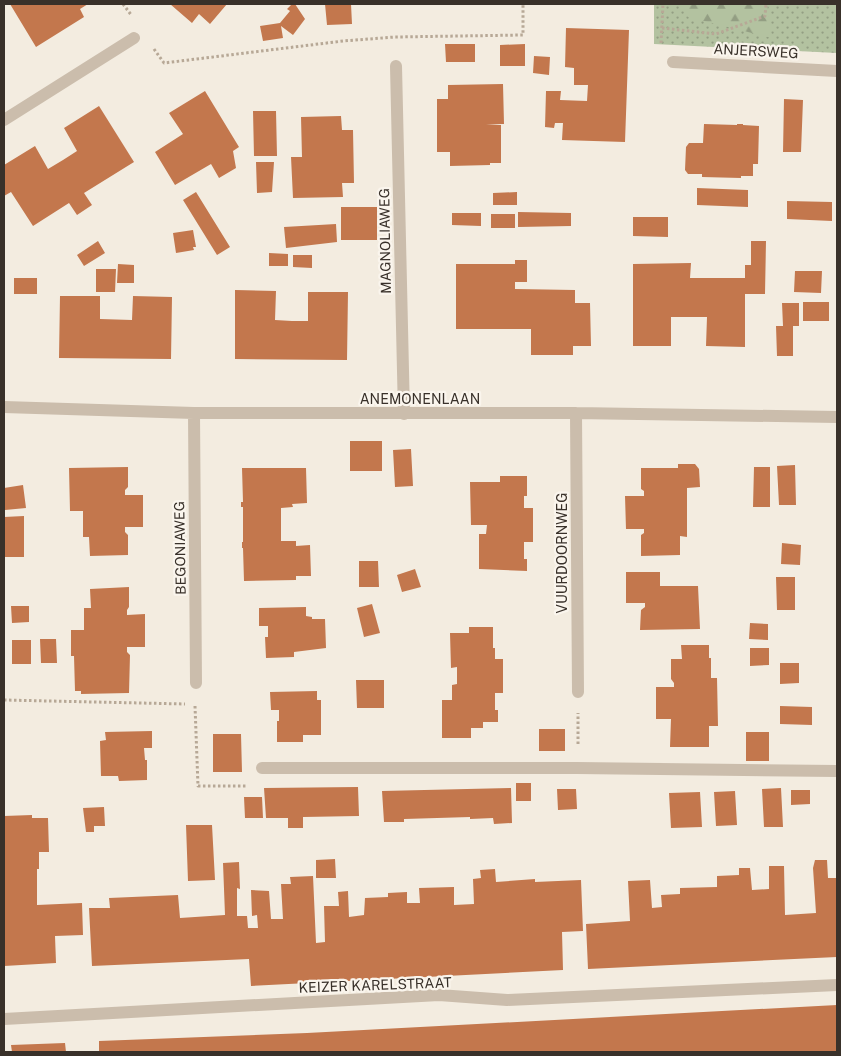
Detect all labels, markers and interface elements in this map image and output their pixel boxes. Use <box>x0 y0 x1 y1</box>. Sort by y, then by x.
street label: ANJERSWEG <box>713 41 799 61</box>
street label: MAGNOLIAWEG <box>376 188 394 294</box>
street label: ANEMONENLAAN <box>360 391 480 407</box>
street label: VUURDOORNWEG <box>554 492 570 614</box>
street label: BEGONIAWEG <box>171 501 189 595</box>
street label: KEIZER KARELSTRAAT <box>298 974 452 996</box>

